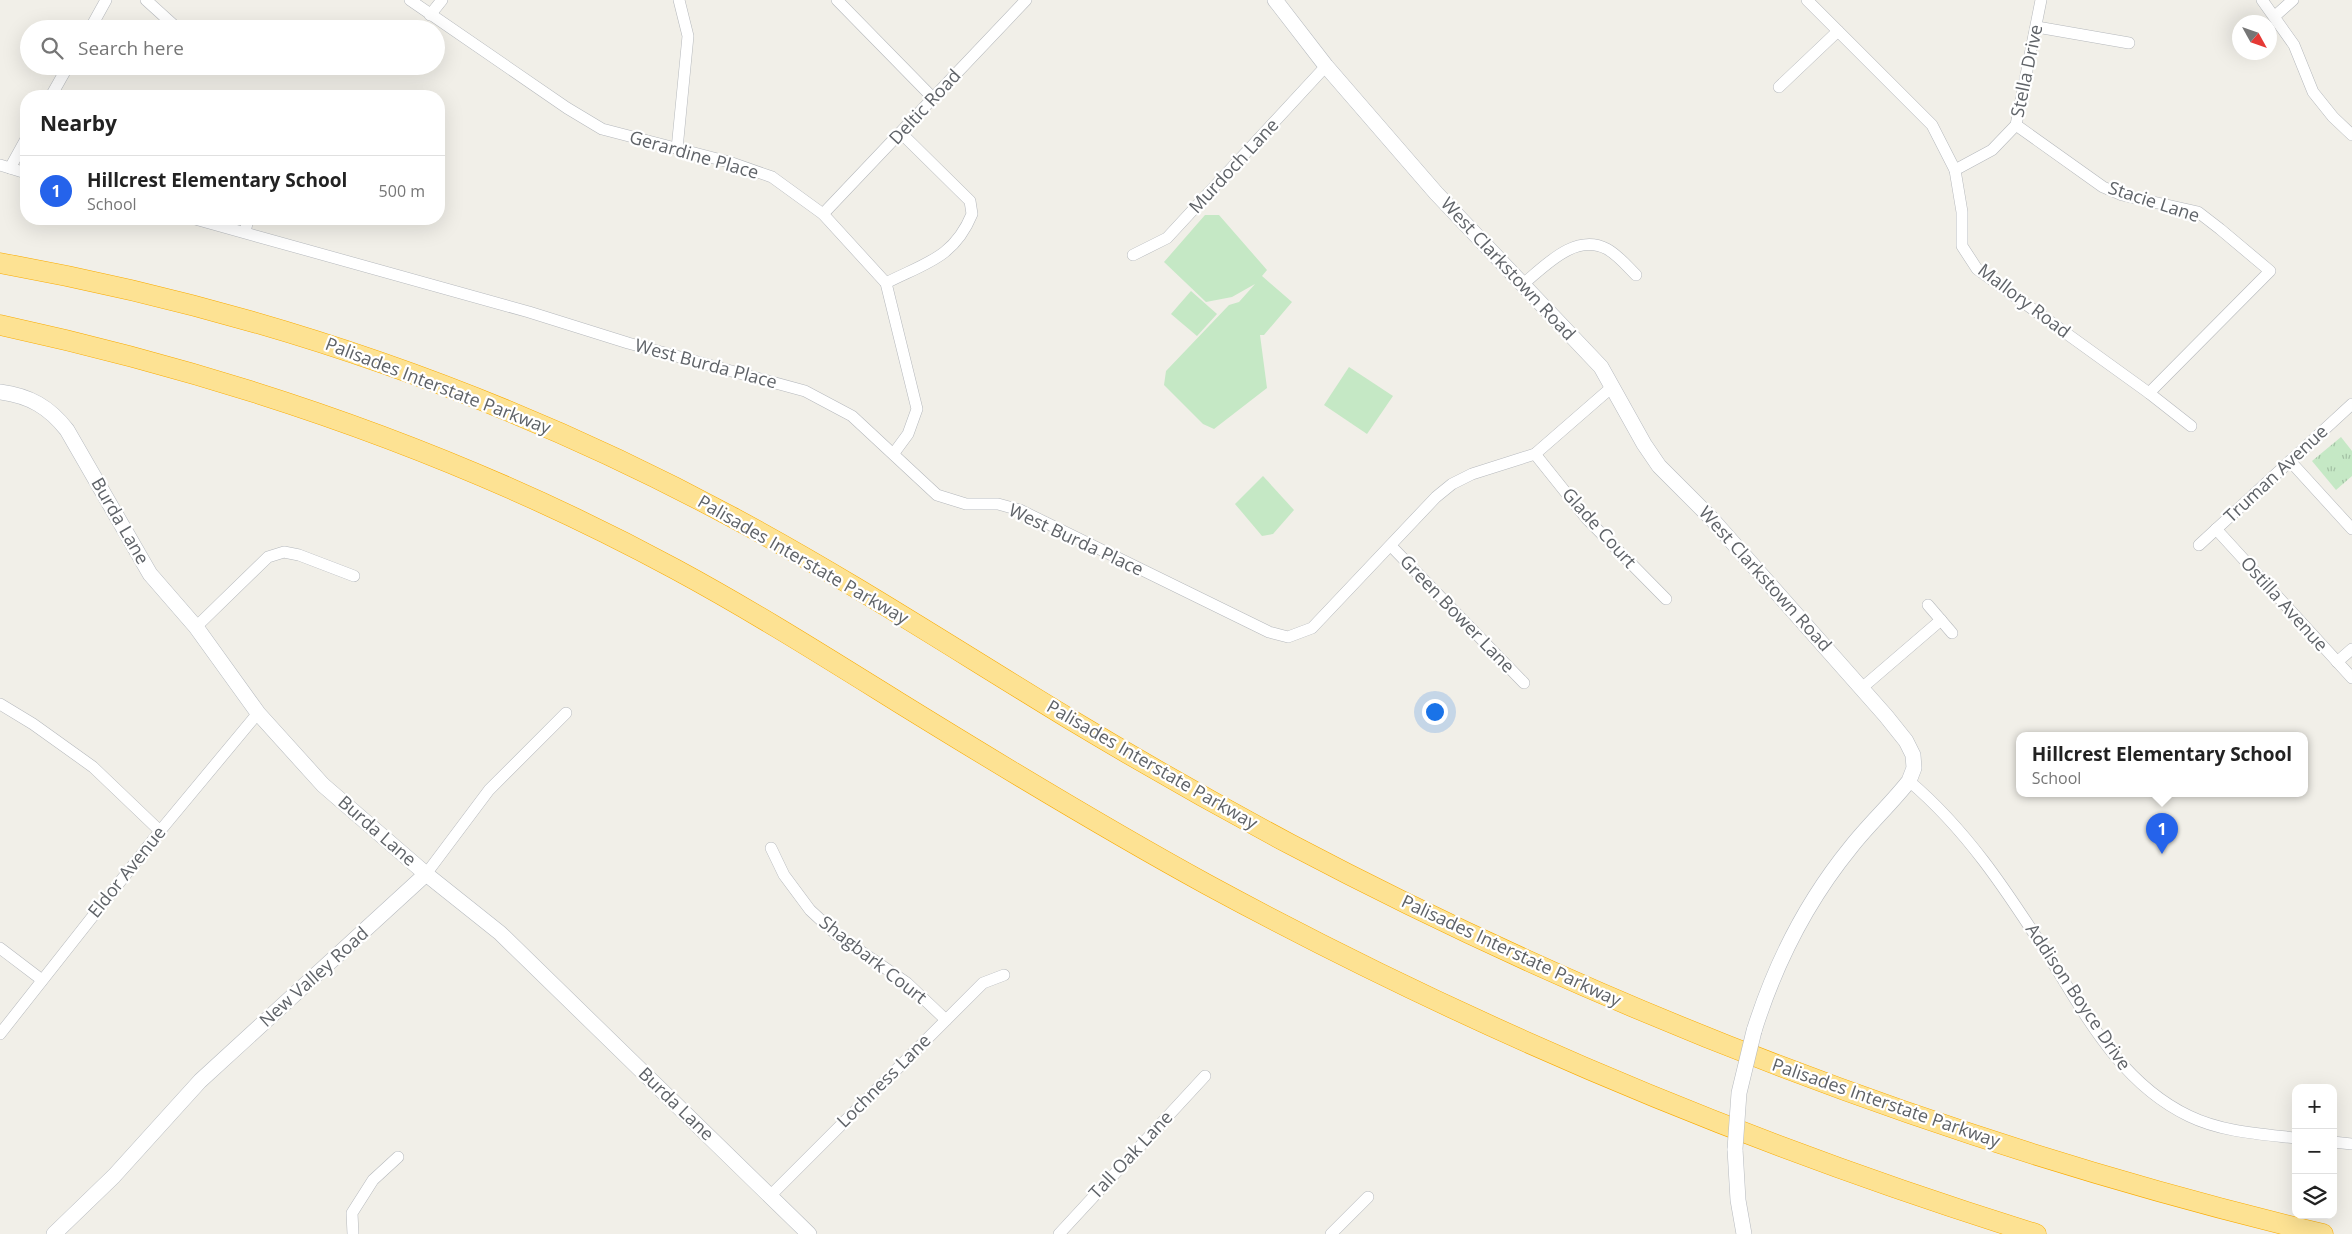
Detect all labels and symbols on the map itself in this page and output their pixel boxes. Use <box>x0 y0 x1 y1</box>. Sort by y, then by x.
north arrow <box>2232 15 2277 60</box>
street label: Stella Drive <box>2004 22 2048 119</box>
street label: Deltic Road <box>883 63 965 149</box>
street label: Murdoch Lane <box>1183 113 1283 218</box>
street label: Gerardine Place <box>627 124 762 184</box>
street label: Stacie Lane <box>2106 175 2203 227</box>
street label: West Clarkstown Road <box>1436 192 1581 345</box>
street label: Mallory Road <box>1973 257 2076 343</box>
street label: Palisades Interstate Parkway <box>322 331 555 440</box>
street label: West Burda Place <box>633 333 780 394</box>
street label: Truman Avenue <box>2218 419 2332 528</box>
street label: Burda Lane <box>86 473 155 568</box>
street label: Glade Court <box>1557 482 1642 573</box>
street label: Palisades Interstate Parkway <box>694 489 914 630</box>
street label: West Burda Place <box>1005 497 1148 581</box>
street label: West Clarkstown Road <box>1694 501 1837 656</box>
street label: Green Bower Lane <box>1395 549 1520 678</box>
street label: Ostilla Avenue <box>2236 551 2334 656</box>
street label: Palisades Interstate Parkway <box>1043 694 1263 835</box>
your location <box>1422 699 1448 725</box>
street label: Burda Lane <box>333 790 422 871</box>
pin: 1 <box>2146 813 2178 854</box>
street label: Eldor Avenue <box>82 821 171 922</box>
street label: Palisades Interstate Parkway <box>1398 889 1626 1012</box>
street label: Shagbark Court <box>815 910 932 1009</box>
street label: Addison Boyce Drive <box>2021 918 2137 1074</box>
street label: New Valley Road <box>254 921 373 1032</box>
street label: Lochness Lane <box>831 1028 935 1132</box>
street label: Palisades Interstate Parkway <box>1769 1052 2004 1153</box>
street label: Burda Lane <box>634 1061 720 1145</box>
street label: Tall Oak Lane <box>1083 1105 1177 1204</box>

